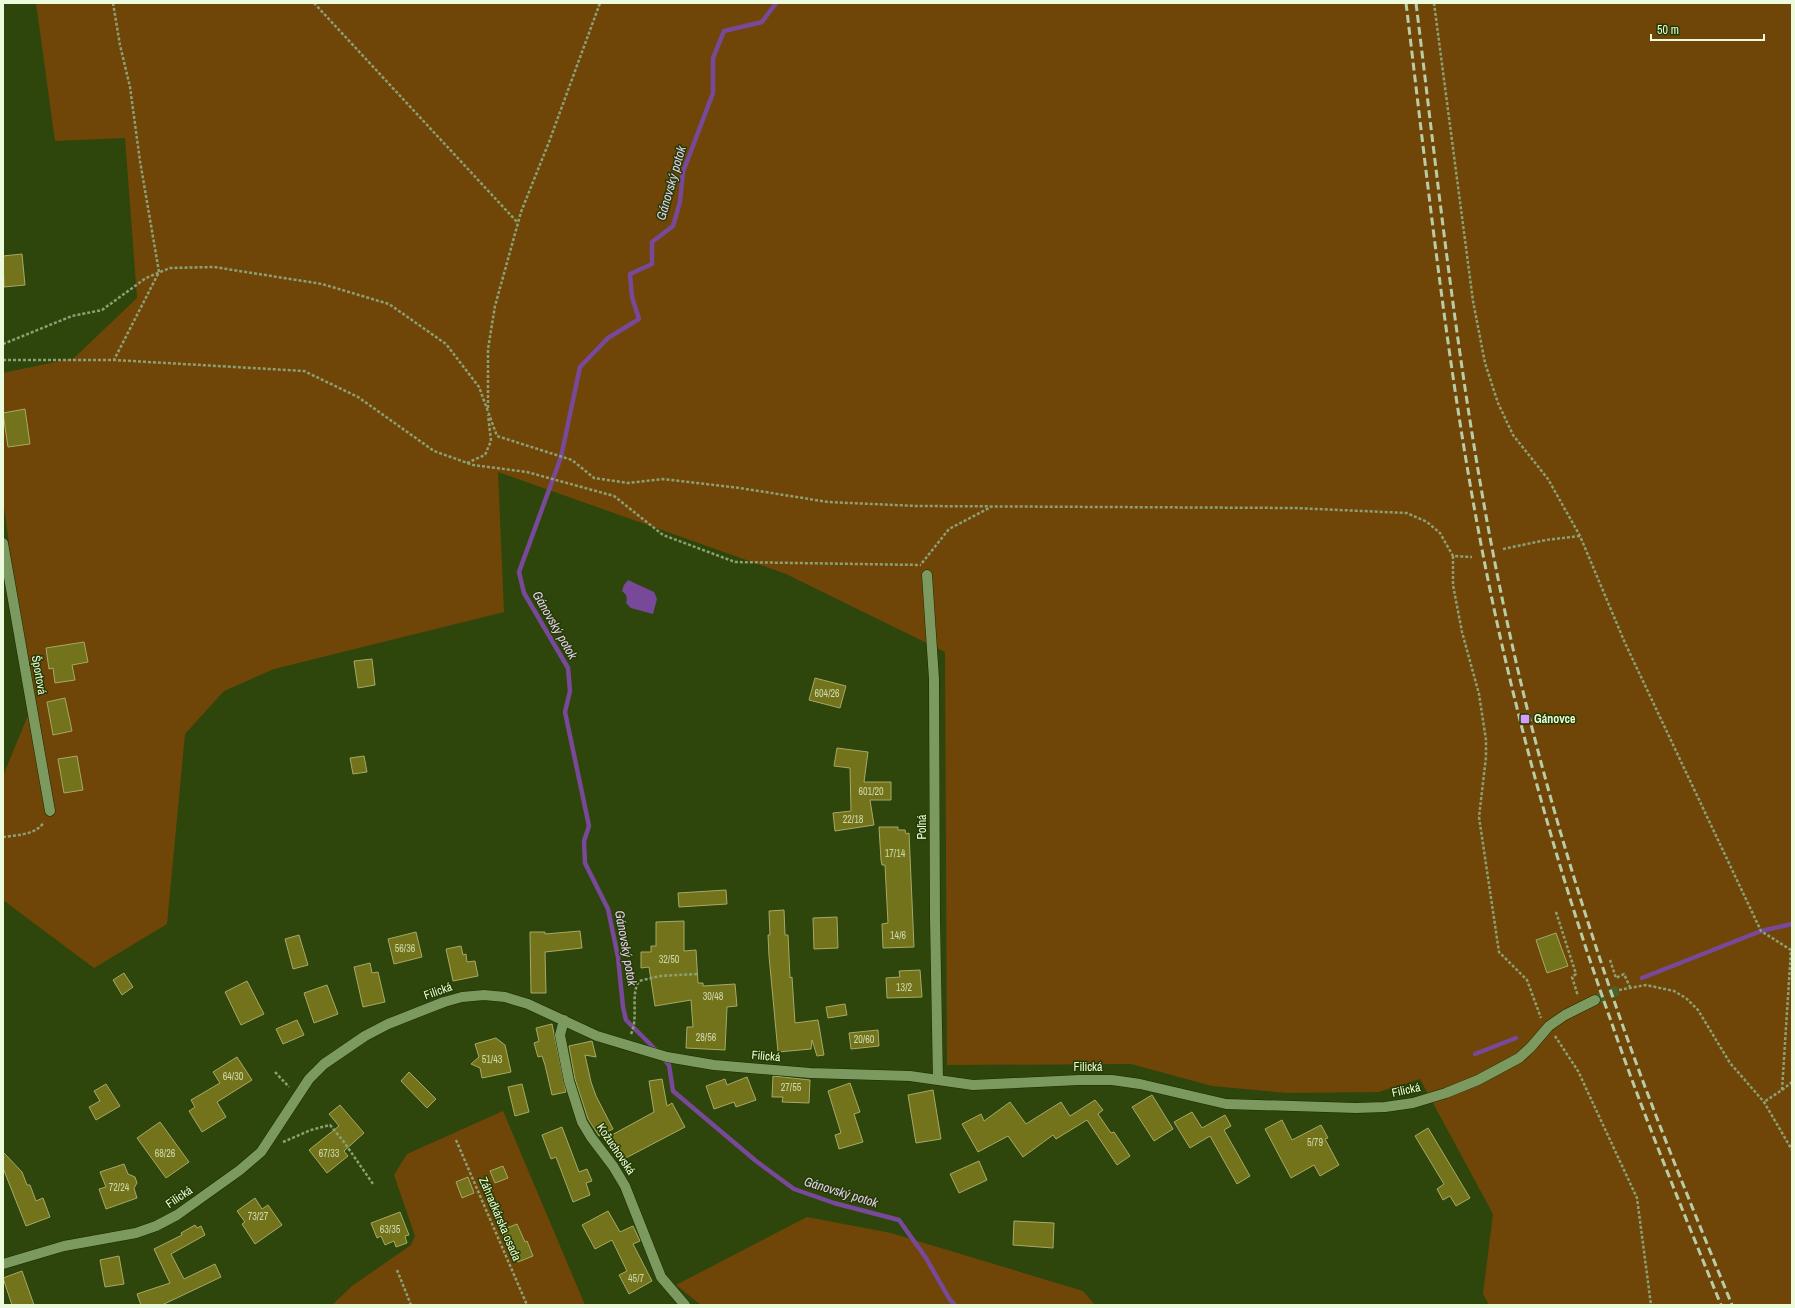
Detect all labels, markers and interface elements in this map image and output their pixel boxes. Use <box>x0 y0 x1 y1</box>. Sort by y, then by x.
scale bar <box>1651 16 1764 42</box>
text: 50 m <box>1657 22 1679 38</box>
water label: Gánovský potok <box>652 143 690 222</box>
water label: Gánovský potok <box>529 588 582 663</box>
street label: Športová <box>28 654 50 696</box>
house number: 604/26 <box>814 687 840 700</box>
place label: Gánovce <box>1534 711 1576 727</box>
marker: Gánovce <box>1519 713 1531 725</box>
house number: 601/20 <box>858 785 884 798</box>
house number: 22/18 <box>843 813 864 826</box>
street label: Poľná <box>914 814 930 840</box>
house number: 17/14 <box>885 847 906 860</box>
water label: Gánovský potok <box>611 909 641 988</box>
house number: 14/6 <box>890 929 906 942</box>
house number: 56/36 <box>395 942 416 955</box>
house number: 32/50 <box>659 953 680 966</box>
street label: Filická <box>422 979 455 1003</box>
house number: 13/2 <box>896 981 912 994</box>
house number: 30/48 <box>703 990 724 1003</box>
house number: 28/56 <box>696 1031 717 1044</box>
house number: 20/60 <box>854 1033 875 1046</box>
street label: Filická <box>751 1047 782 1065</box>
house number: 51/43 <box>482 1053 503 1066</box>
street label: Filická <box>1074 1059 1103 1075</box>
house number: 64/30 <box>223 1070 244 1083</box>
street label: Filická <box>1390 1079 1422 1101</box>
house number: 27/55 <box>781 1081 802 1094</box>
street label: Kožuchovská <box>593 1120 639 1178</box>
house number: 5/79 <box>1307 1136 1323 1149</box>
house number: 68/26 <box>155 1147 176 1160</box>
house number: 67/33 <box>319 1147 340 1160</box>
water label: Gánovský potok <box>802 1173 881 1211</box>
street label: Záhradkárska osada <box>475 1175 525 1264</box>
house number: 72/24 <box>109 1181 130 1194</box>
street label: Filická <box>163 1182 196 1212</box>
house number: 73/27 <box>248 1210 269 1223</box>
house number: 63/35 <box>380 1223 401 1236</box>
house number: 45/7 <box>628 1272 644 1285</box>

